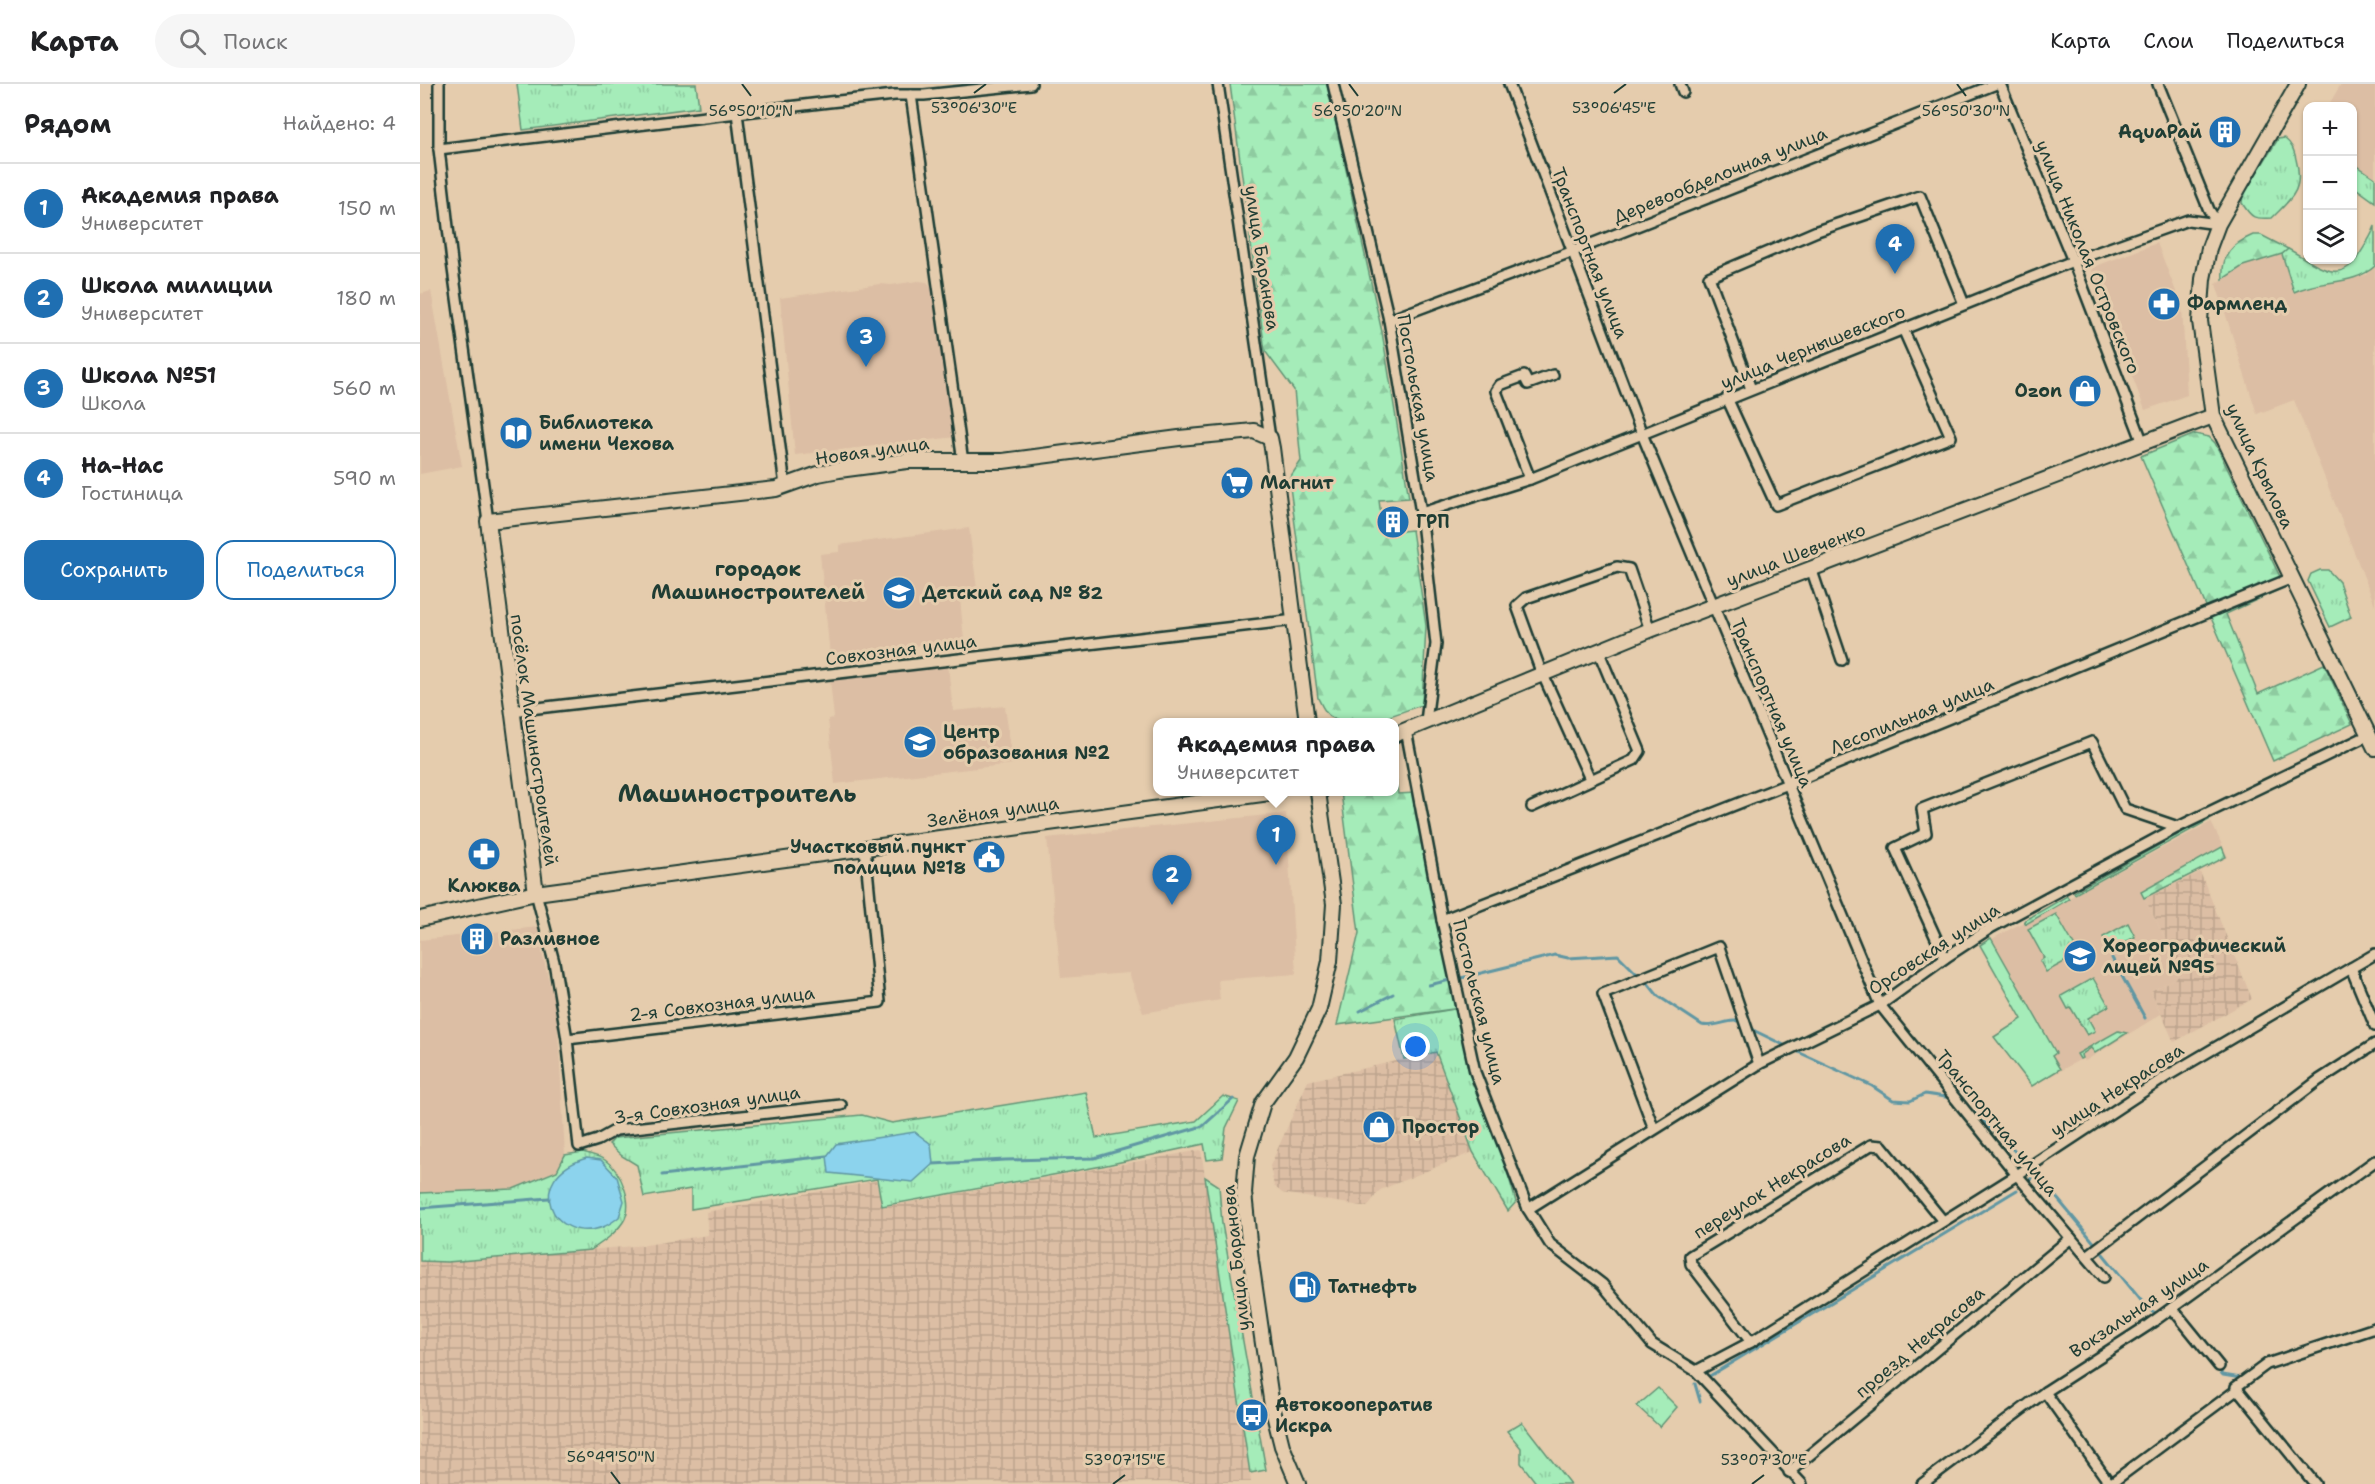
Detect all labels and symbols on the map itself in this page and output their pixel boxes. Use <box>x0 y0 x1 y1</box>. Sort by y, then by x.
text: 53°06'30"E <box>931 98 1017 118</box>
text: 53°06'45"E <box>1572 98 1656 118</box>
text: 56°50'10"N <box>709 101 793 121</box>
text: 56°50'20"N <box>1314 101 1402 121</box>
text: 56°50'30"N <box>1922 101 2010 121</box>
building icon: AquaРай <box>2207 114 2243 150</box>
place label: AquaРай <box>2118 120 2203 144</box>
street label: Деревообделочная улица <box>1609 121 1831 229</box>
street label: улица Николая Островского <box>2030 136 2146 378</box>
street label: Транспортная улица <box>1546 164 1634 342</box>
street label: улица Баранова <box>1239 184 1285 332</box>
pin: 4 <box>1876 224 1914 274</box>
pharmacy icon: Фармленд <box>2146 286 2182 322</box>
place label: Фармленд <box>2187 292 2288 316</box>
street label: улица Чернышевского <box>1717 299 1909 395</box>
street label: Постольская улица <box>1391 312 1445 484</box>
pin: 3 <box>846 318 886 367</box>
shop icon: Ozon <box>2067 373 2103 409</box>
place label: Ozon <box>2015 379 2062 403</box>
street label: улица Крылова <box>2220 399 2300 533</box>
place label: Библиотека имени Чехова <box>539 411 675 456</box>
library icon: Библиотека имени Чехова <box>498 415 534 451</box>
street label: Новая улица <box>813 431 931 471</box>
supermarket icon: Магнит <box>1219 465 1255 501</box>
place label: Магнит <box>1260 471 1334 495</box>
building icon: ГРП <box>1375 504 1411 540</box>
place label: ГРП <box>1416 510 1450 534</box>
street label: улица Шевченко <box>1723 517 1869 593</box>
district label: городок Машиностроителей <box>651 556 865 605</box>
school or university icon: Детский сад № 82 <box>881 575 917 611</box>
place label: Детский сад № 82 <box>922 581 1103 605</box>
street label: посёлок Машиностроителей <box>504 613 564 868</box>
street label: Транспортная улица <box>1725 615 1819 791</box>
street label: Совхозная улица <box>824 629 978 671</box>
street label: Лесопильная улица <box>1827 672 1997 760</box>
place label: Центр образования №2 <box>943 720 1110 765</box>
school or university icon: Центр образования №2 <box>902 724 938 760</box>
district label: Машиностроитель <box>618 778 856 810</box>
street label: Зелёная улица <box>926 791 1060 833</box>
pin: 1 <box>1256 816 1296 865</box>
place label: Участковый пункт полиции №18 <box>790 835 966 880</box>
pharmacy icon: Клюква <box>466 836 502 872</box>
public building icon: Участковый пункт полиции №18 <box>971 839 1007 875</box>
pin: 2 <box>1152 856 1191 905</box>
place label: Клюква <box>447 874 521 898</box>
street label: Орсовская улица <box>1864 898 2004 1000</box>
street label: Постольская улица <box>1447 917 1511 1087</box>
building icon: Разливное <box>459 921 495 957</box>
place label: Разливное <box>500 927 600 951</box>
place label: Хореографический лицей №95 <box>2103 934 2286 979</box>
school or university icon: Хореографический лицей №95 <box>2062 938 2098 974</box>
street label: 2-я Совхозная улица <box>628 981 816 1027</box>
your location <box>1401 1032 1430 1061</box>
street label: улица Некрасова <box>2046 1038 2188 1142</box>
street label: Транспортная улица <box>1930 1045 2064 1201</box>
street label: 3-я Совхозная улица <box>612 1080 802 1130</box>
shop icon: Простор <box>1361 1109 1397 1145</box>
place label: Простор <box>1402 1115 1480 1139</box>
street label: переулок Некрасова <box>1689 1128 1855 1244</box>
street label: улица Баранова <box>1216 1184 1256 1332</box>
street label: Вокзальная улица <box>2065 1253 2213 1363</box>
fuel station icon: Татнефть <box>1287 1269 1323 1305</box>
place label: Татнефть <box>1328 1275 1417 1299</box>
street label: проезд Некрасова <box>1850 1281 1990 1403</box>
place label: Автокооператив Искра <box>1275 1393 1433 1438</box>
bus stop icon: Автокооператив Искра <box>1234 1397 1270 1433</box>
text: 56°49'50"N <box>567 1447 655 1467</box>
text: 53°07'15"E <box>1084 1450 1166 1470</box>
text: 53°07'30"E <box>1721 1450 1807 1470</box>

